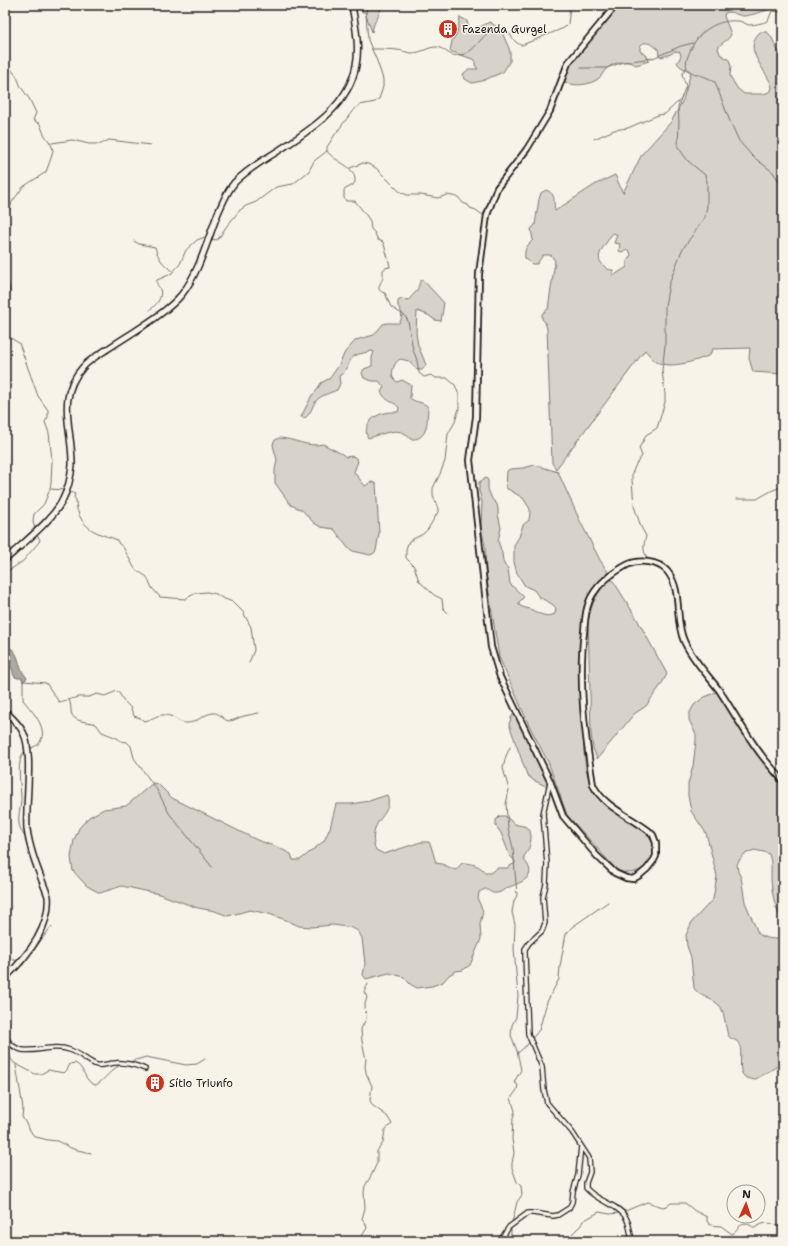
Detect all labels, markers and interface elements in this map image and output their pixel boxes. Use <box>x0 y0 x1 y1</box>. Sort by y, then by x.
building icon: Fazenda Gurgel <box>437 18 459 40</box>
place label: Fazenda Gurgel <box>462 22 547 37</box>
building icon: Sítio Triunfo <box>144 1072 166 1094</box>
place label: Sítio Triunfo <box>169 1076 233 1091</box>
north arrow <box>726 1184 766 1224</box>
text: N <box>742 1187 752 1202</box>

